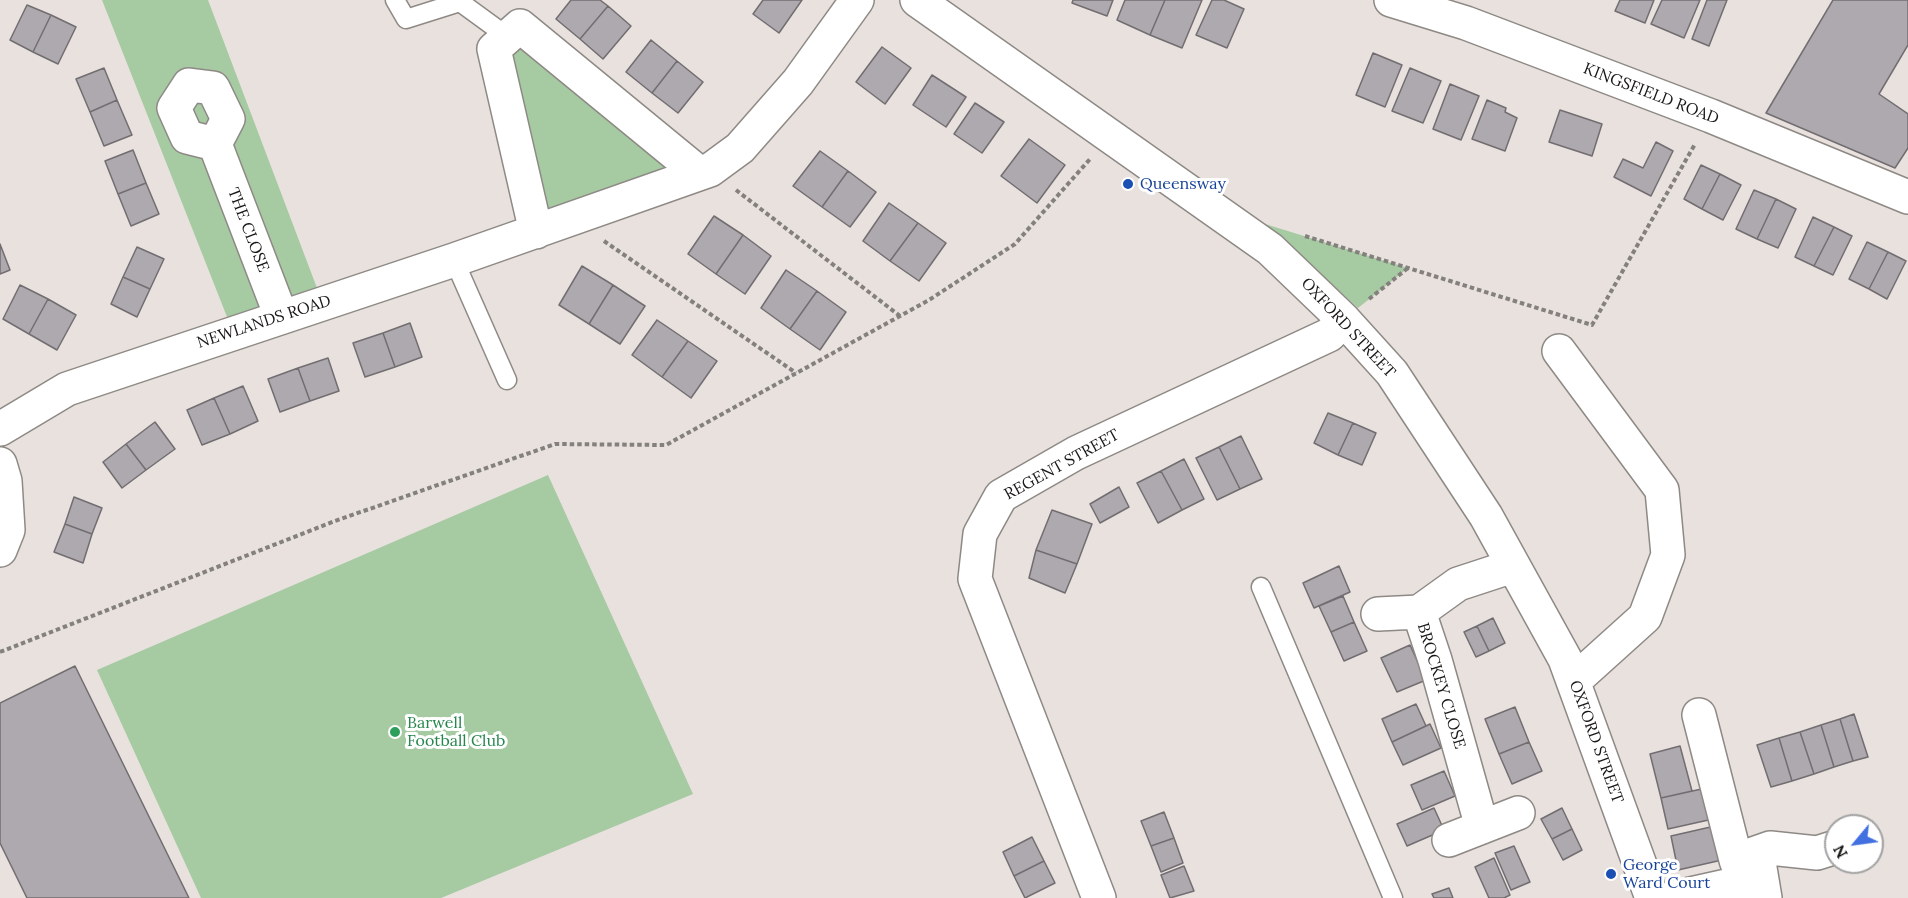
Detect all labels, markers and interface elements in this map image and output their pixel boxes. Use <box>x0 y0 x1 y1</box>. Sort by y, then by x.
street label: KINGSFIELD ROAD <box>1581 59 1721 129</box>
place label: Queensway <box>1140 174 1226 194</box>
marker: Queensway <box>1121 177 1135 191</box>
street label: THE CLOSE <box>223 185 273 275</box>
street label: OXFORD STREET <box>1297 274 1399 382</box>
street label: NEWLANDS ROAD <box>195 291 333 353</box>
street label: REGENT STREET <box>1001 426 1123 504</box>
street label: BROCKEY CLOSE <box>1413 621 1469 751</box>
street label: OXFORD STREET <box>1565 678 1627 806</box>
place label: Barwell Football Club <box>407 713 505 751</box>
marker: Barwell Football Club <box>388 725 402 739</box>
north arrow <box>1824 814 1884 874</box>
text: N <box>1828 841 1852 862</box>
place label: George Ward Court <box>1623 855 1710 893</box>
marker: George Ward Court <box>1604 867 1618 881</box>

